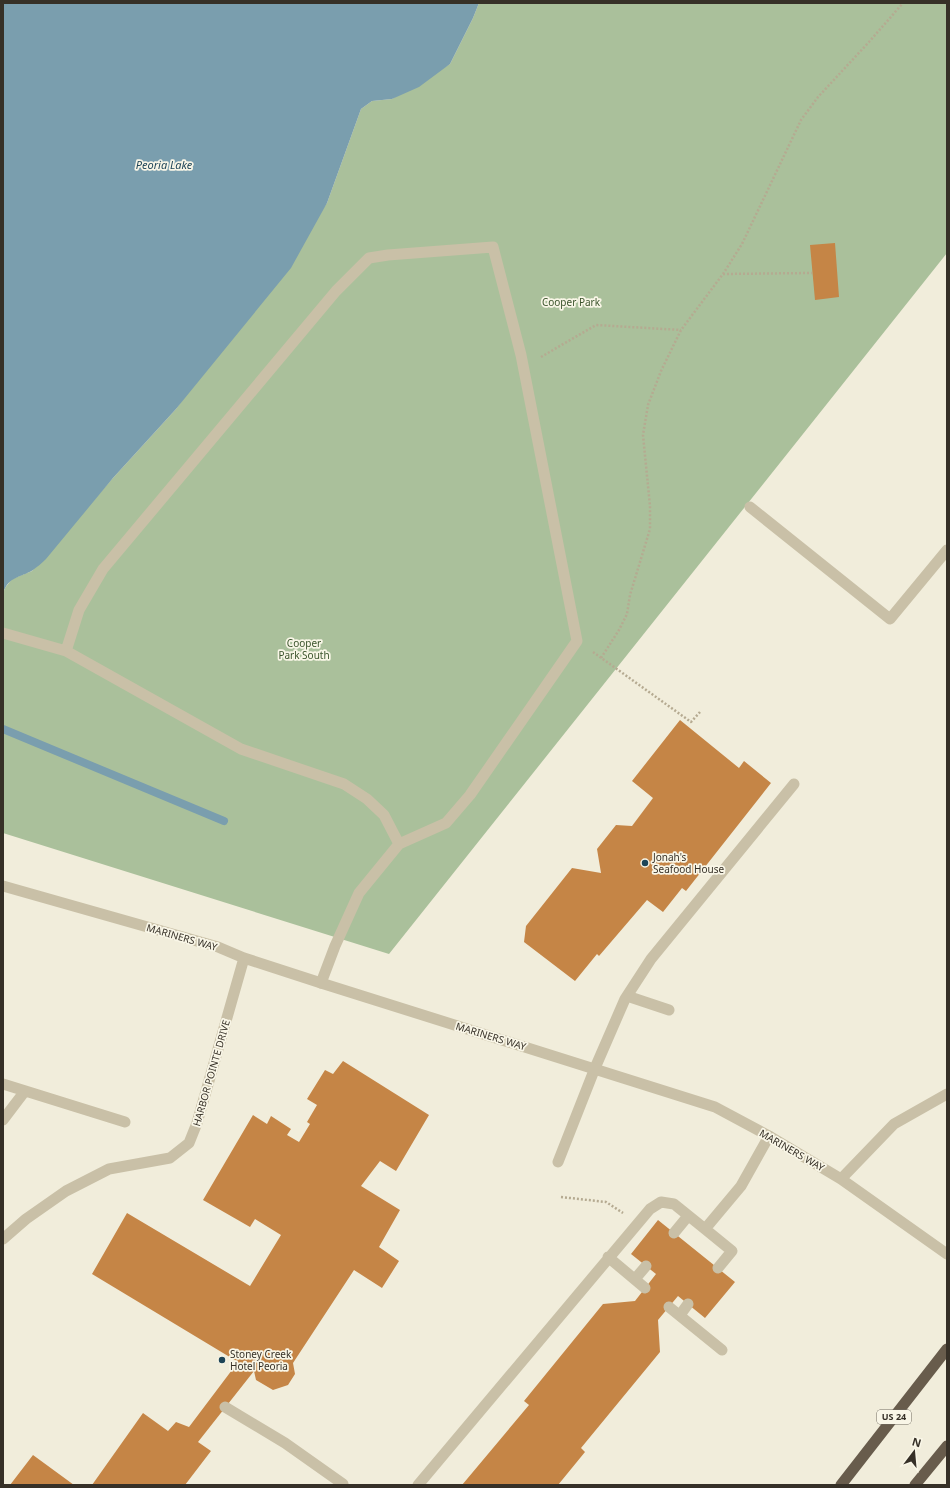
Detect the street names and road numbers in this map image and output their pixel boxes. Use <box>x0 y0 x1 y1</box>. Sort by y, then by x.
street label: MARINERS WAY <box>145 920 219 954</box>
street label: HARBOR POINTE DRIVE <box>189 1018 233 1128</box>
street label: MARINERS WAY <box>454 1019 528 1053</box>
street label: MARINERS WAY <box>757 1126 827 1174</box>
road number: US 24 <box>877 1410 911 1424</box>

